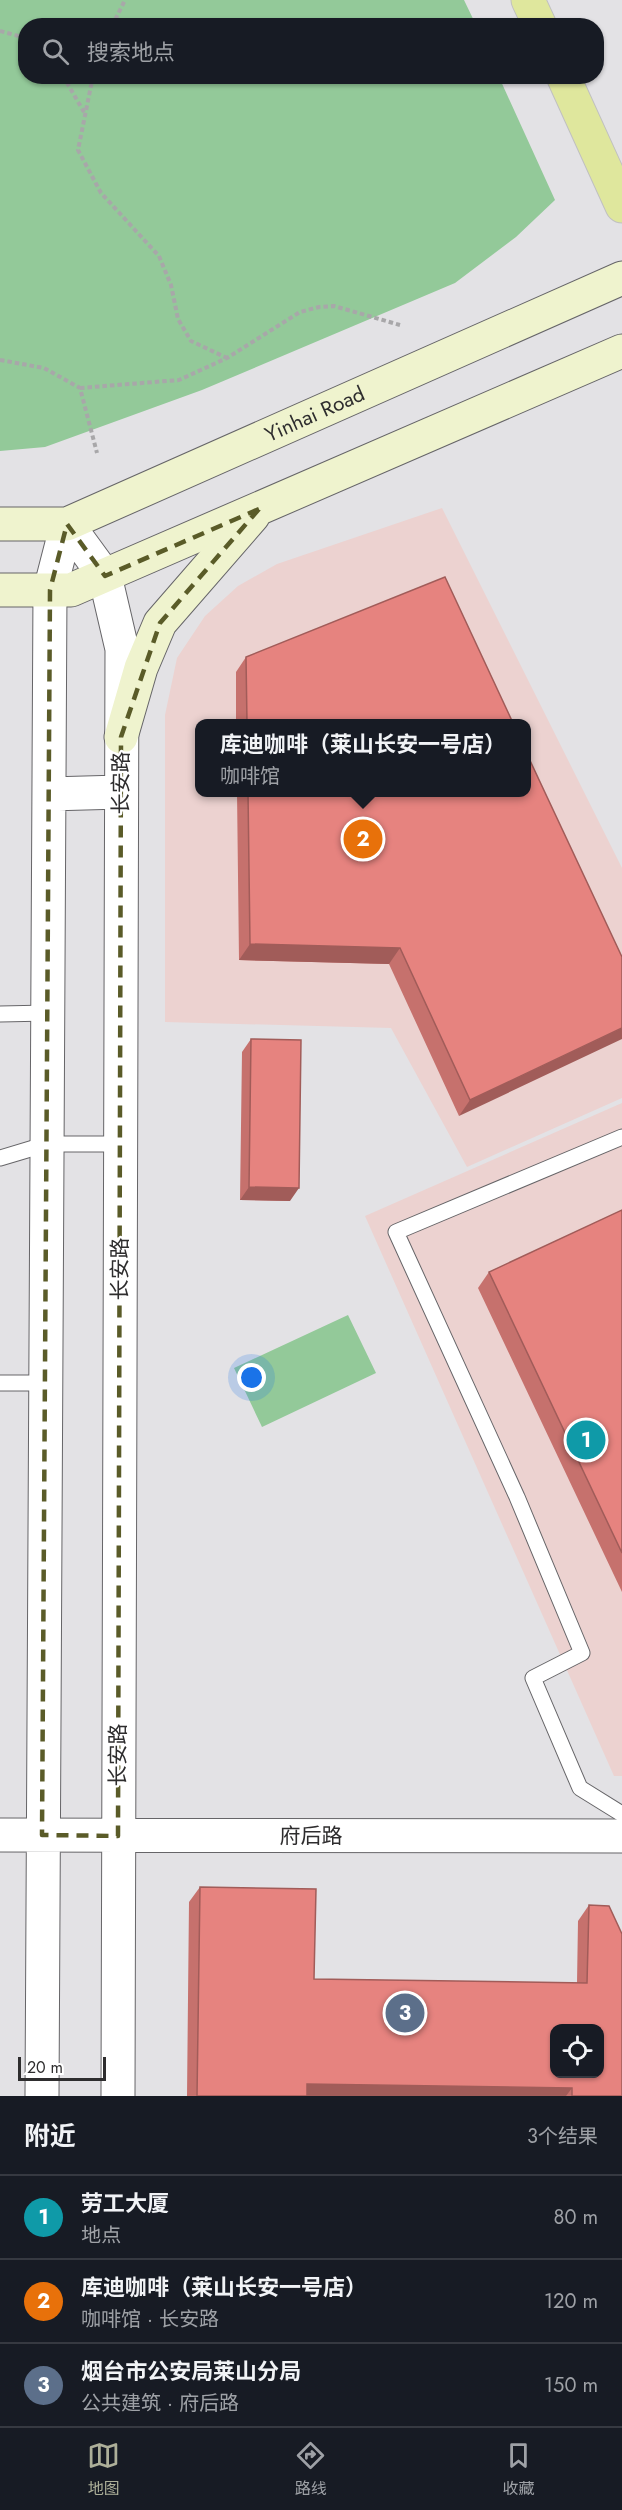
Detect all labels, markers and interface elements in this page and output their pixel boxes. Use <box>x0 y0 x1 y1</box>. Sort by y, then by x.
search box <box>18 18 604 84</box>
icon: search <box>39 35 72 68</box>
text: 搜索地点 <box>87 36 175 68</box>
street label: Yinhai Road <box>260 379 370 449</box>
popup <box>195 719 531 797</box>
text: 库迪咖啡（莱山长安一号店） <box>220 728 506 760</box>
street label: 长安路 <box>106 752 136 815</box>
text: 咖啡馆 <box>220 762 280 791</box>
pin: 2 <box>344 816 382 862</box>
street label: 长安路 <box>105 1238 135 1301</box>
your location <box>237 1363 266 1392</box>
pin: 1 <box>566 1418 606 1462</box>
street label: 长安路 <box>103 1724 133 1787</box>
street label: 府后路 <box>280 1821 343 1851</box>
pin: 3 <box>386 1990 424 2036</box>
map controls <box>550 2024 604 2078</box>
button: locate <box>550 2024 604 2078</box>
scale bar <box>18 2054 106 2082</box>
text: 20 m <box>27 2056 63 2079</box>
text: 附近 <box>24 2117 76 2155</box>
text: 3个结果 <box>527 2122 598 2151</box>
text: 劳工大厦 <box>81 2187 169 2219</box>
text: 1 <box>38 2203 49 2232</box>
text: 80 m <box>553 2203 598 2232</box>
text: 地点 <box>81 2221 121 2250</box>
text: 库迪咖啡（莱山长安一号店） <box>81 2271 367 2303</box>
text: 2 <box>37 2287 50 2316</box>
text: 120 m <box>544 2287 598 2316</box>
text: 咖啡馆 · 长安路 <box>81 2305 219 2334</box>
text: 烟台市公安局莱山分局 <box>81 2355 301 2387</box>
text: 3 <box>37 2371 50 2400</box>
text: 150 m <box>544 2371 598 2400</box>
text: 公共建筑 · 府后路 <box>81 2389 239 2418</box>
tab: 地图 <box>87 2439 120 2500</box>
tab: 路线 <box>294 2439 327 2500</box>
tab: 收藏 <box>502 2439 535 2500</box>

